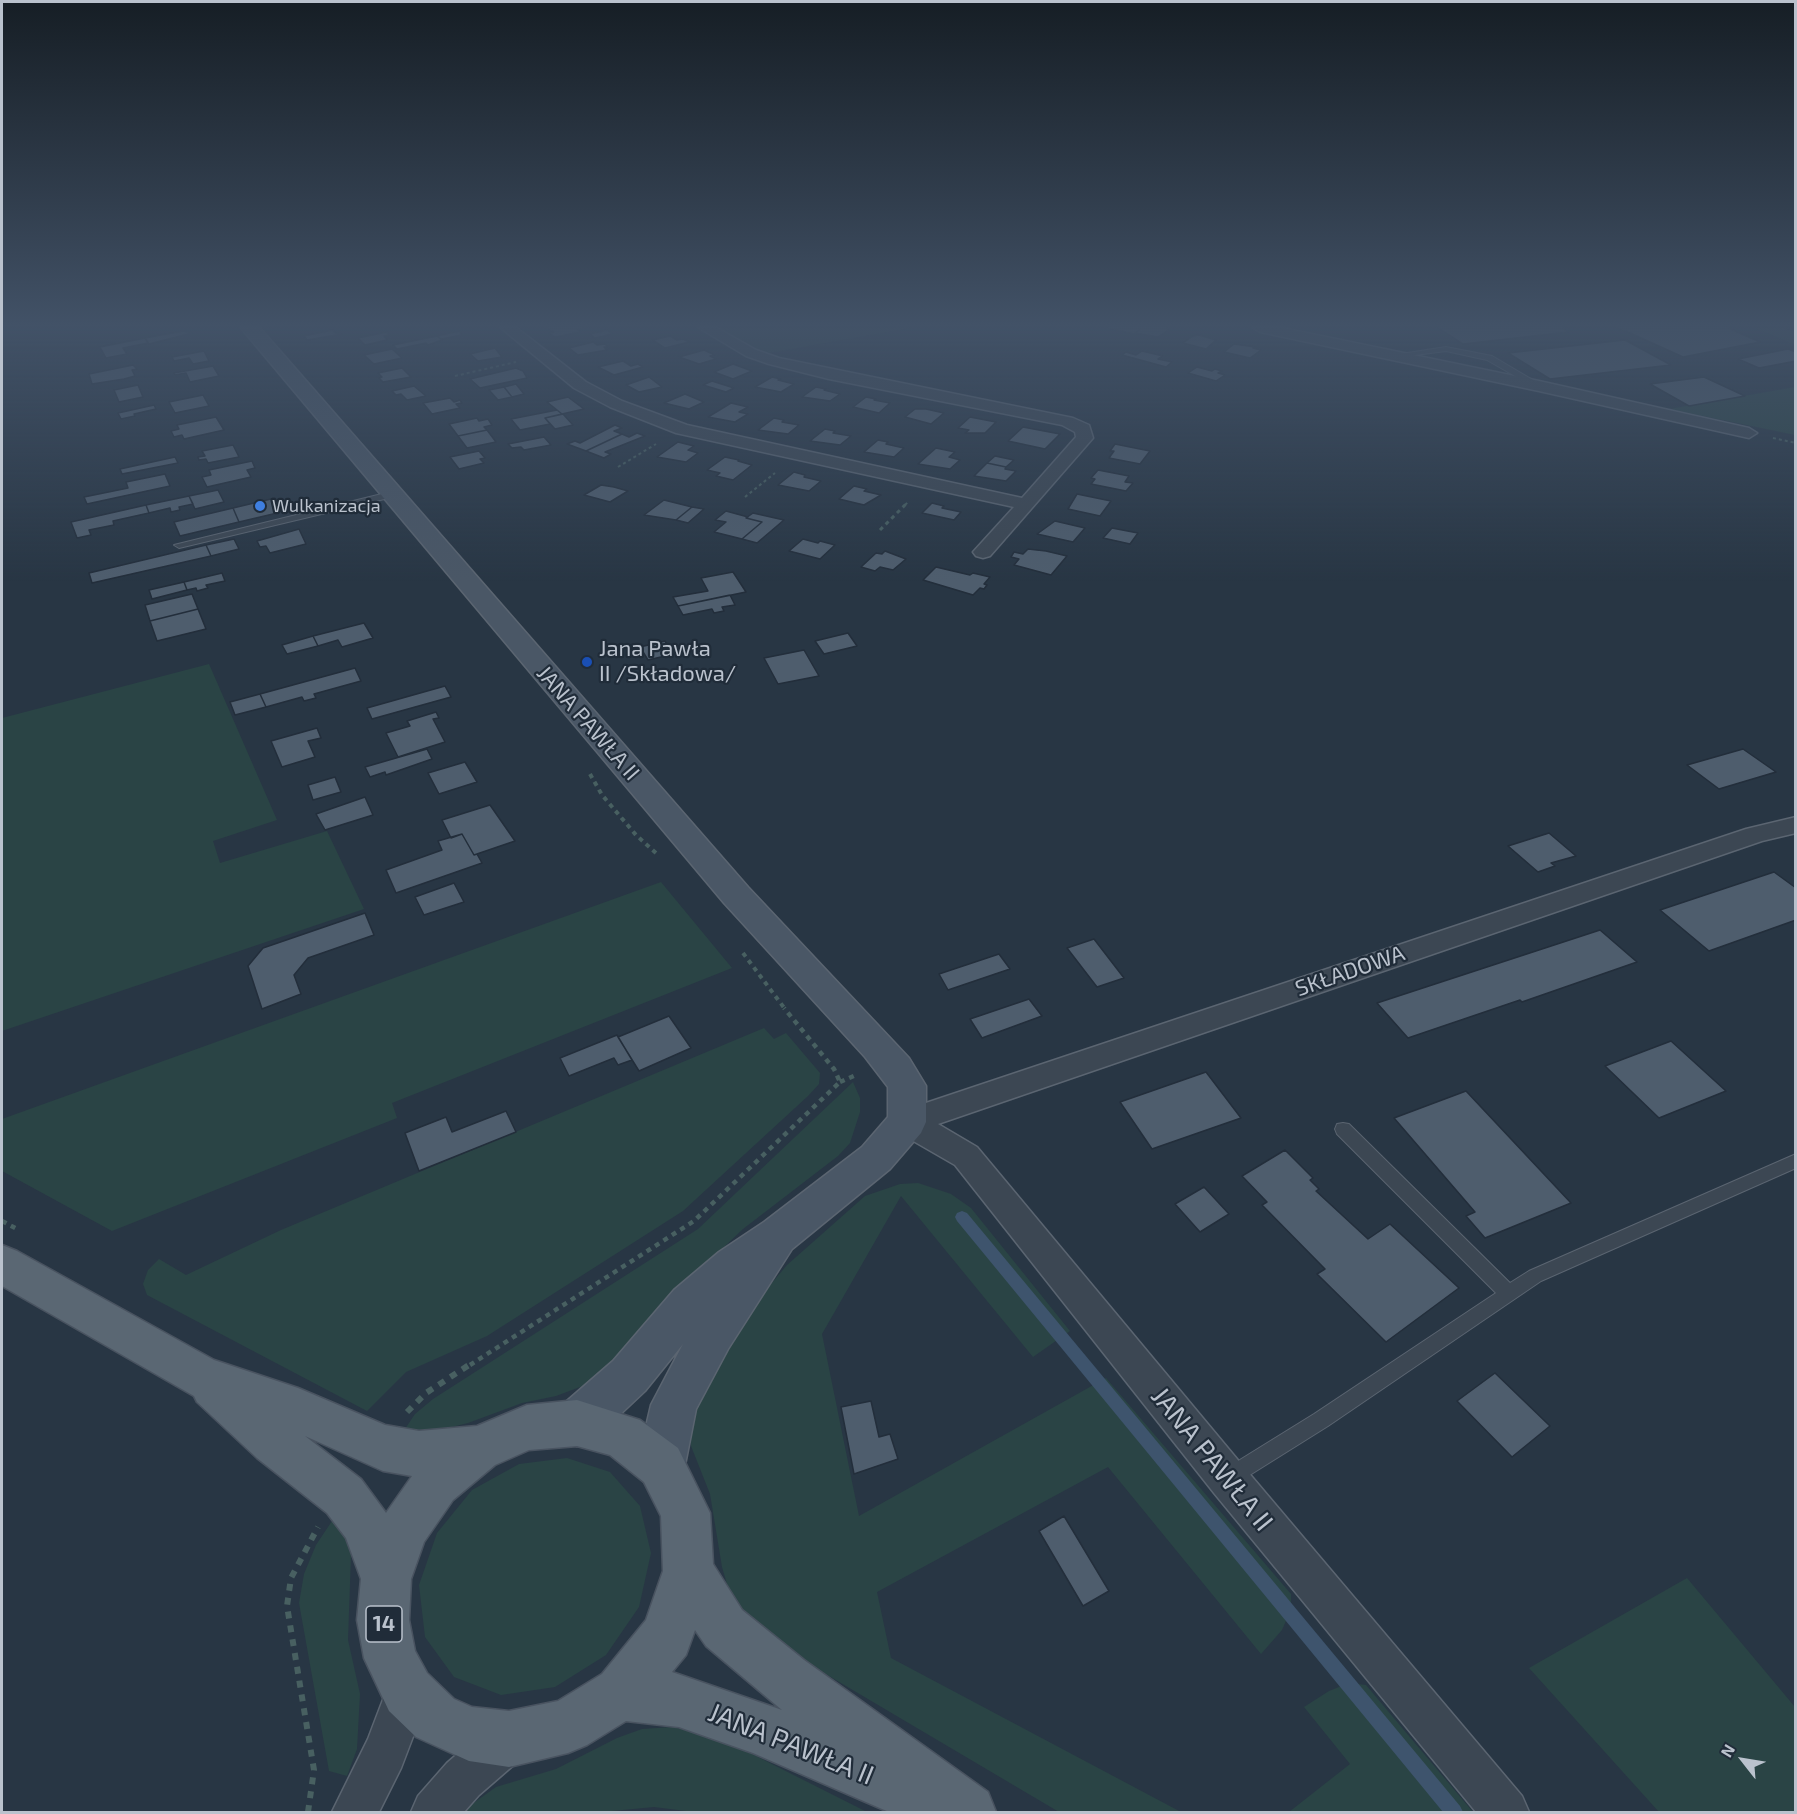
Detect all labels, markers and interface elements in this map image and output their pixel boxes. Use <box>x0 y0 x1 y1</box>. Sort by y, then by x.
place label: Wulkanizacja <box>272 495 381 517</box>
marker: Wulkanizacja <box>253 499 267 513</box>
place label: Jana Pawła II /Składowa/ <box>599 636 736 688</box>
marker: Jana Pawła II /Składowa/ <box>580 655 594 669</box>
street label: JANA PAWŁA II <box>531 660 645 786</box>
street label: SKŁADOWA <box>1292 940 1408 1002</box>
street label: JANA PAWŁA II <box>1144 1381 1280 1537</box>
road number: 14 <box>366 1606 402 1642</box>
street label: JANA PAWŁA II <box>704 1696 878 1792</box>
north arrow <box>1713 1730 1773 1790</box>
text: N <box>1716 1741 1738 1760</box>

